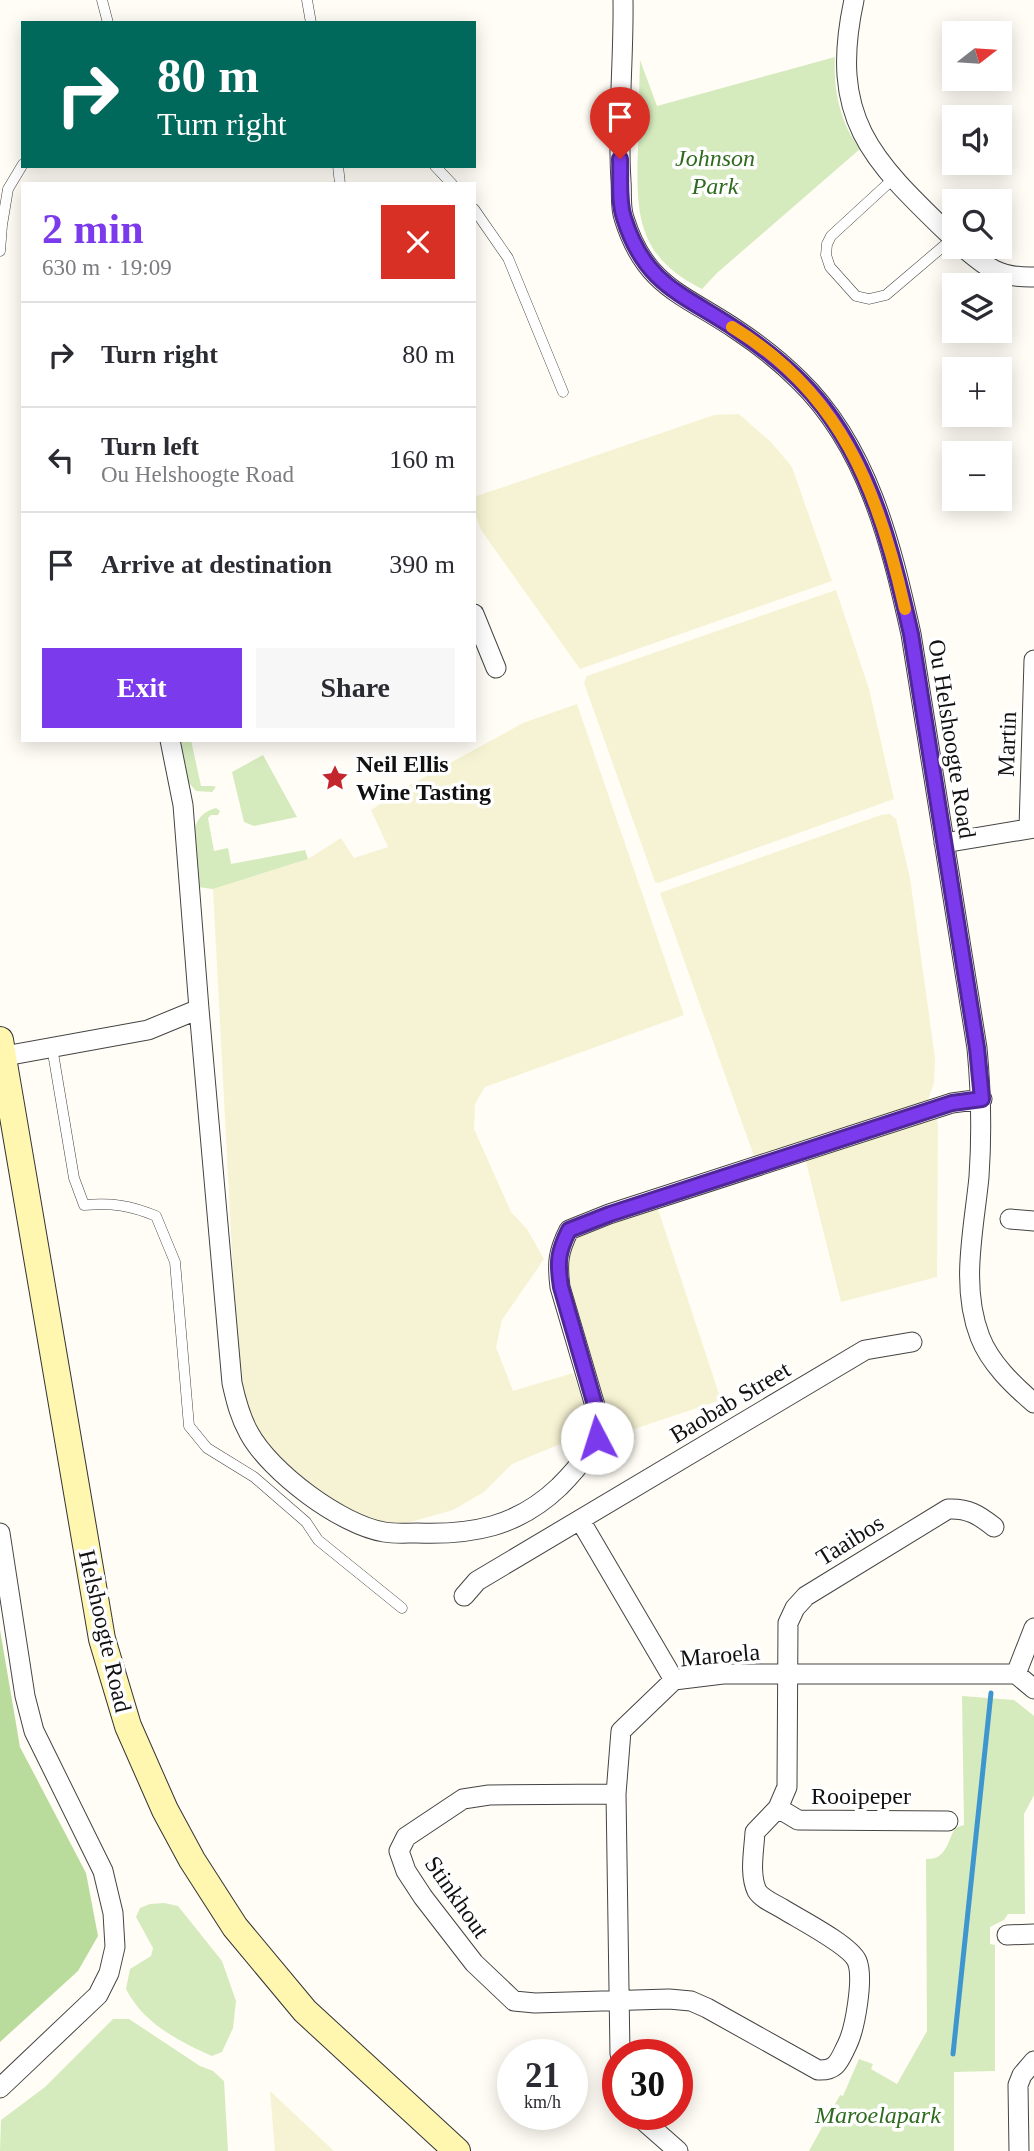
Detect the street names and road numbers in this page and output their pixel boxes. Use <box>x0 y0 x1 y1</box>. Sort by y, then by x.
street label: Ou Helshoogte Road <box>923 638 981 840</box>
street label: Martin <box>993 711 1021 777</box>
street label: Baobab Street <box>665 1356 795 1448</box>
street label: Taaibos <box>812 1509 888 1571</box>
street label: Helshoogte Road <box>74 1547 136 1715</box>
street label: Maroela <box>679 1639 761 1671</box>
street label: Rooipeper <box>811 1783 911 1809</box>
street label: Stinkhout <box>420 1851 495 1943</box>

